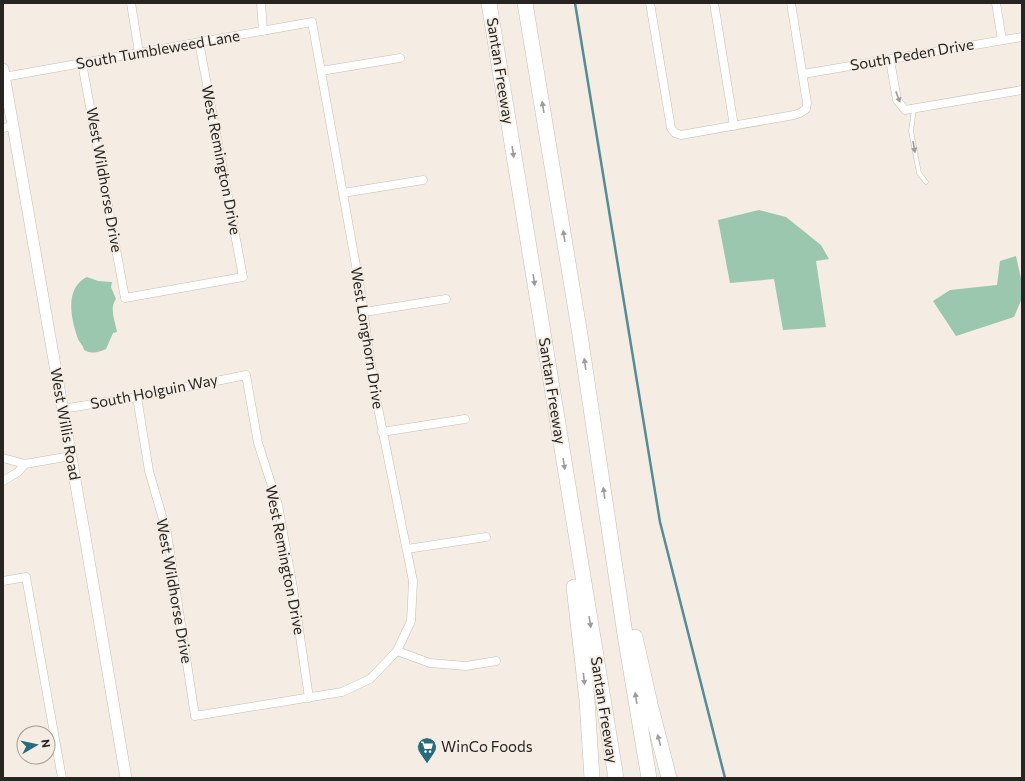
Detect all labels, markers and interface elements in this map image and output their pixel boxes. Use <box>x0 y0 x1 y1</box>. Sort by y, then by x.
street label: Santan Freeway <box>484 16 518 126</box>
street label: South Tumbleweed Lane <box>75 26 241 72</box>
street label: South Peden Drive <box>849 34 975 74</box>
street label: West Remington Drive <box>199 84 245 236</box>
one-way arrow <box>895 92 901 104</box>
one-way arrow <box>539 101 545 114</box>
street label: West Wildhorse Drive <box>83 106 127 254</box>
one-way arrow <box>911 141 917 153</box>
one-way arrow <box>510 146 516 158</box>
one-way arrow <box>561 230 567 242</box>
street label: West Longhorn Drive <box>348 266 388 410</box>
one-way arrow <box>531 274 537 286</box>
street label: Santan Freeway <box>536 336 570 446</box>
one-way arrow <box>582 358 588 370</box>
street label: West Willis Road <box>47 366 85 481</box>
street label: South Holguin Way <box>89 370 219 412</box>
one-way arrow <box>561 458 567 470</box>
street label: West Remington Drive <box>263 484 309 636</box>
one-way arrow <box>601 487 607 499</box>
street label: West Wildhorse Drive <box>153 517 197 665</box>
one-way arrow <box>587 616 593 628</box>
street label: Santan Freeway <box>588 655 622 765</box>
one-way arrow <box>581 673 588 685</box>
one-way arrow <box>632 692 638 704</box>
north arrow <box>16 725 56 765</box>
one-way arrow <box>656 734 662 746</box>
supermarket icon: WinCo Foods <box>416 736 438 764</box>
place label: WinCo Foods <box>441 737 533 755</box>
text: N <box>39 738 53 748</box>

